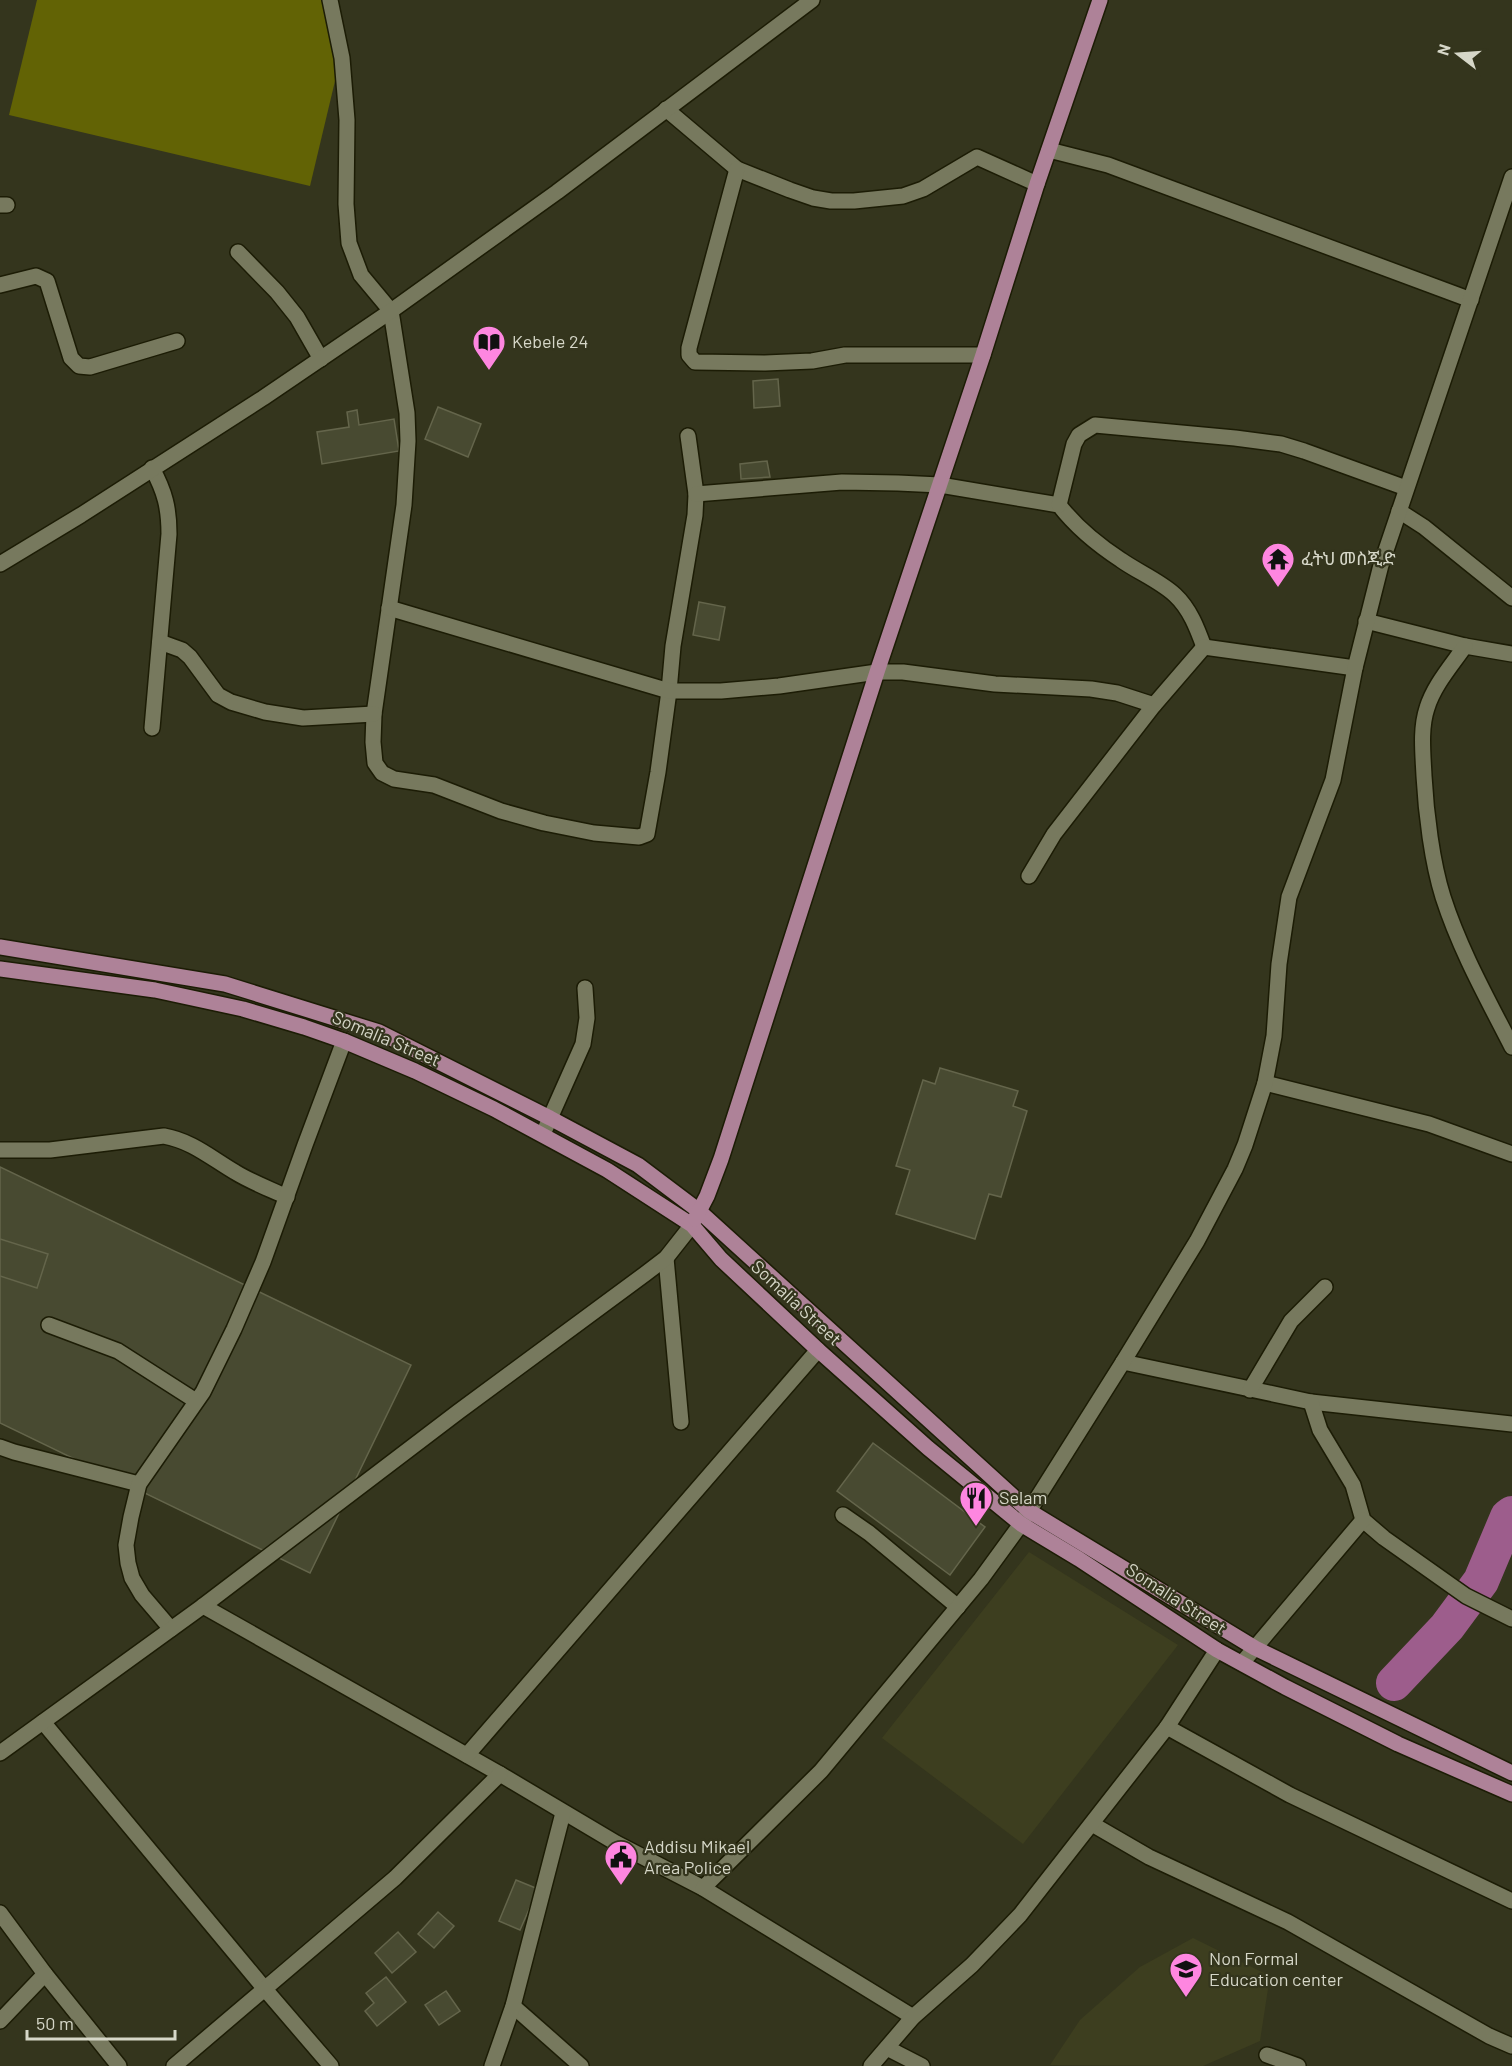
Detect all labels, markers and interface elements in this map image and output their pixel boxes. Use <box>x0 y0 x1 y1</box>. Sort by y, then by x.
north arrow <box>1428 24 1488 84</box>
text: N <box>1433 42 1454 57</box>
library icon: Kebele 24 <box>471 324 507 371</box>
place label: Kebele 24 <box>512 330 589 352</box>
temple icon: ፈትህ መስጂድ <box>1260 541 1296 588</box>
place label: ፈትህ መስጂድ <box>1301 547 1396 569</box>
street label: Somalia Street <box>329 1005 444 1071</box>
street label: Somalia Street <box>747 1255 846 1350</box>
restaurant icon: Selam <box>958 1480 994 1527</box>
place label: Selam <box>999 1486 1047 1508</box>
street label: Somalia Street <box>1122 1558 1231 1639</box>
place label: Addisu Mikael Area Police <box>644 1835 750 1878</box>
public building icon: Addisu Mikael Area Police <box>603 1839 639 1886</box>
place label: Non Formal Education center <box>1209 1947 1344 1990</box>
school or university icon: Non Formal Education center <box>1168 1951 1204 1998</box>
scale bar <box>27 2003 176 2041</box>
text: 50 m <box>36 2012 74 2034</box>

